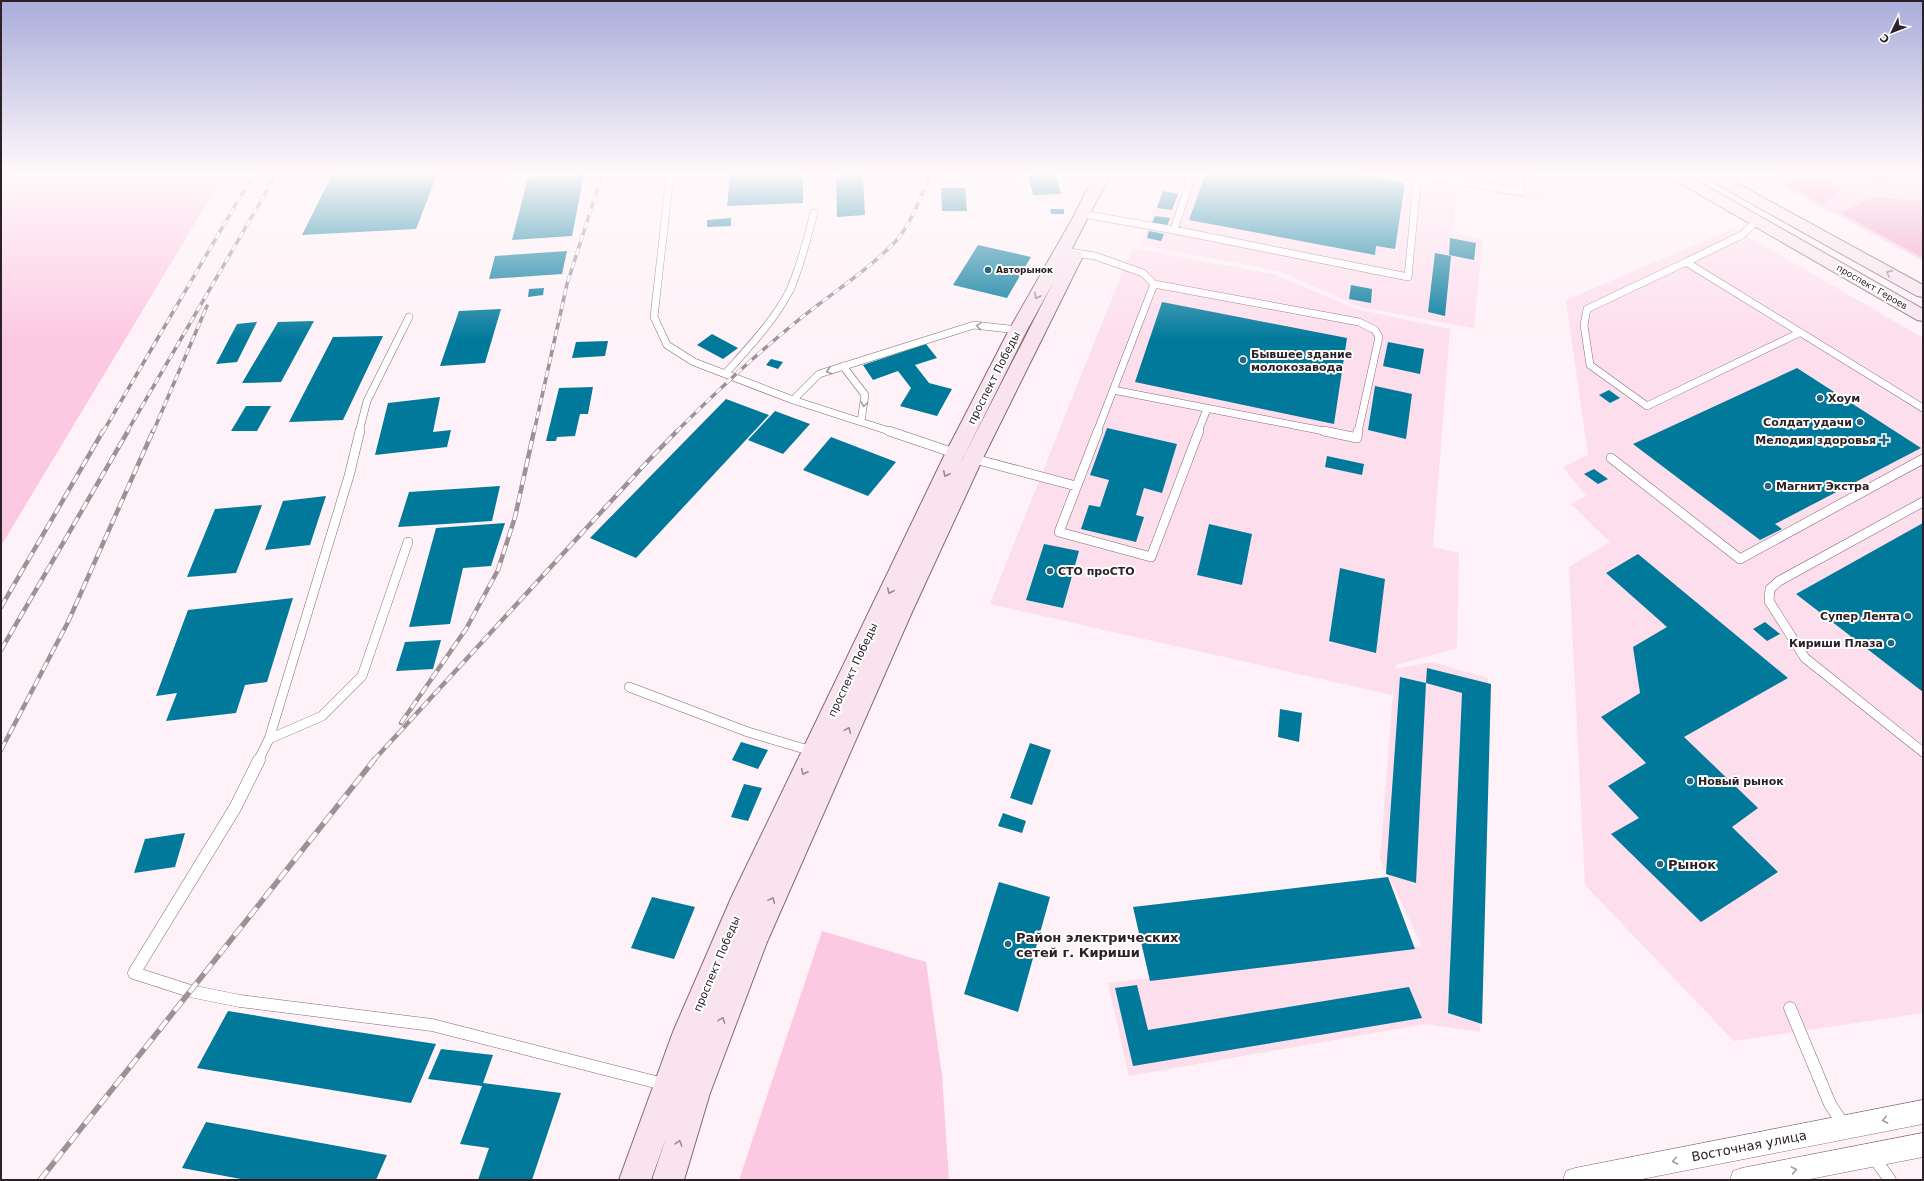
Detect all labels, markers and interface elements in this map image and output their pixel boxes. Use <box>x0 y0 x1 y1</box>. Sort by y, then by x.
north arrow <box>1872 12 1912 52</box>
text: С <box>1878 31 1893 46</box>
street label: проспект Героев <box>1835 263 1909 311</box>
marker: Авторынок <box>983 265 993 275</box>
place label: Авторынок <box>996 265 1053 275</box>
one-way arrow <box>1886 270 1893 278</box>
one-way arrow <box>1035 291 1042 299</box>
one-way arrow <box>976 321 982 330</box>
street label: проспект Победы <box>965 329 1023 427</box>
place label: Бывшее здание молокозавода <box>1251 348 1352 374</box>
marker: Бывшее здание молокозавода <box>1238 355 1248 365</box>
one-way arrow <box>825 366 832 375</box>
place label: Хоум <box>1828 392 1860 405</box>
marker: Хоум <box>1815 393 1825 403</box>
one-way arrow <box>860 401 869 407</box>
place label: Солдат удачи <box>1763 416 1852 429</box>
marker: Солдат удачи <box>1855 417 1865 427</box>
place label: Мелодия здоровья <box>1755 434 1876 447</box>
marker: Мелодия здоровья <box>1879 435 1889 445</box>
one-way arrow <box>943 469 951 477</box>
place label: Магнит Экстра <box>1776 480 1869 493</box>
marker: Магнит Экстра <box>1763 481 1773 491</box>
place label: СТО проСТО <box>1058 565 1135 578</box>
marker: СТО проСТО <box>1045 566 1055 576</box>
one-way arrow <box>887 587 895 594</box>
place label: Супер Лента <box>1820 610 1900 623</box>
marker: Супер Лента <box>1903 611 1913 621</box>
street label: проспект Победы <box>825 621 881 719</box>
place label: Кириши Плаза <box>1789 637 1883 650</box>
marker: Кириши Плаза <box>1886 638 1896 648</box>
one-way arrow <box>843 727 851 735</box>
one-way arrow <box>801 767 809 775</box>
place label: Новый рынок <box>1698 775 1784 788</box>
marker: Новый рынок <box>1685 776 1695 786</box>
place label: Рынок <box>1668 857 1716 872</box>
marker: Рынок <box>1655 859 1665 869</box>
one-way arrow <box>767 897 775 905</box>
street label: проспект Победы <box>691 914 743 1014</box>
place label: Район электрических сетей г. Кириши <box>1016 930 1179 960</box>
marker: Район электрических сетей г. Кириши <box>1003 939 1013 949</box>
one-way arrow <box>718 1017 726 1024</box>
one-way arrow <box>1882 1115 1888 1123</box>
street label: Восточная улица <box>1690 1127 1808 1165</box>
one-way arrow <box>675 1139 683 1146</box>
one-way arrow <box>1672 1156 1678 1164</box>
one-way arrow <box>1791 1166 1798 1174</box>

